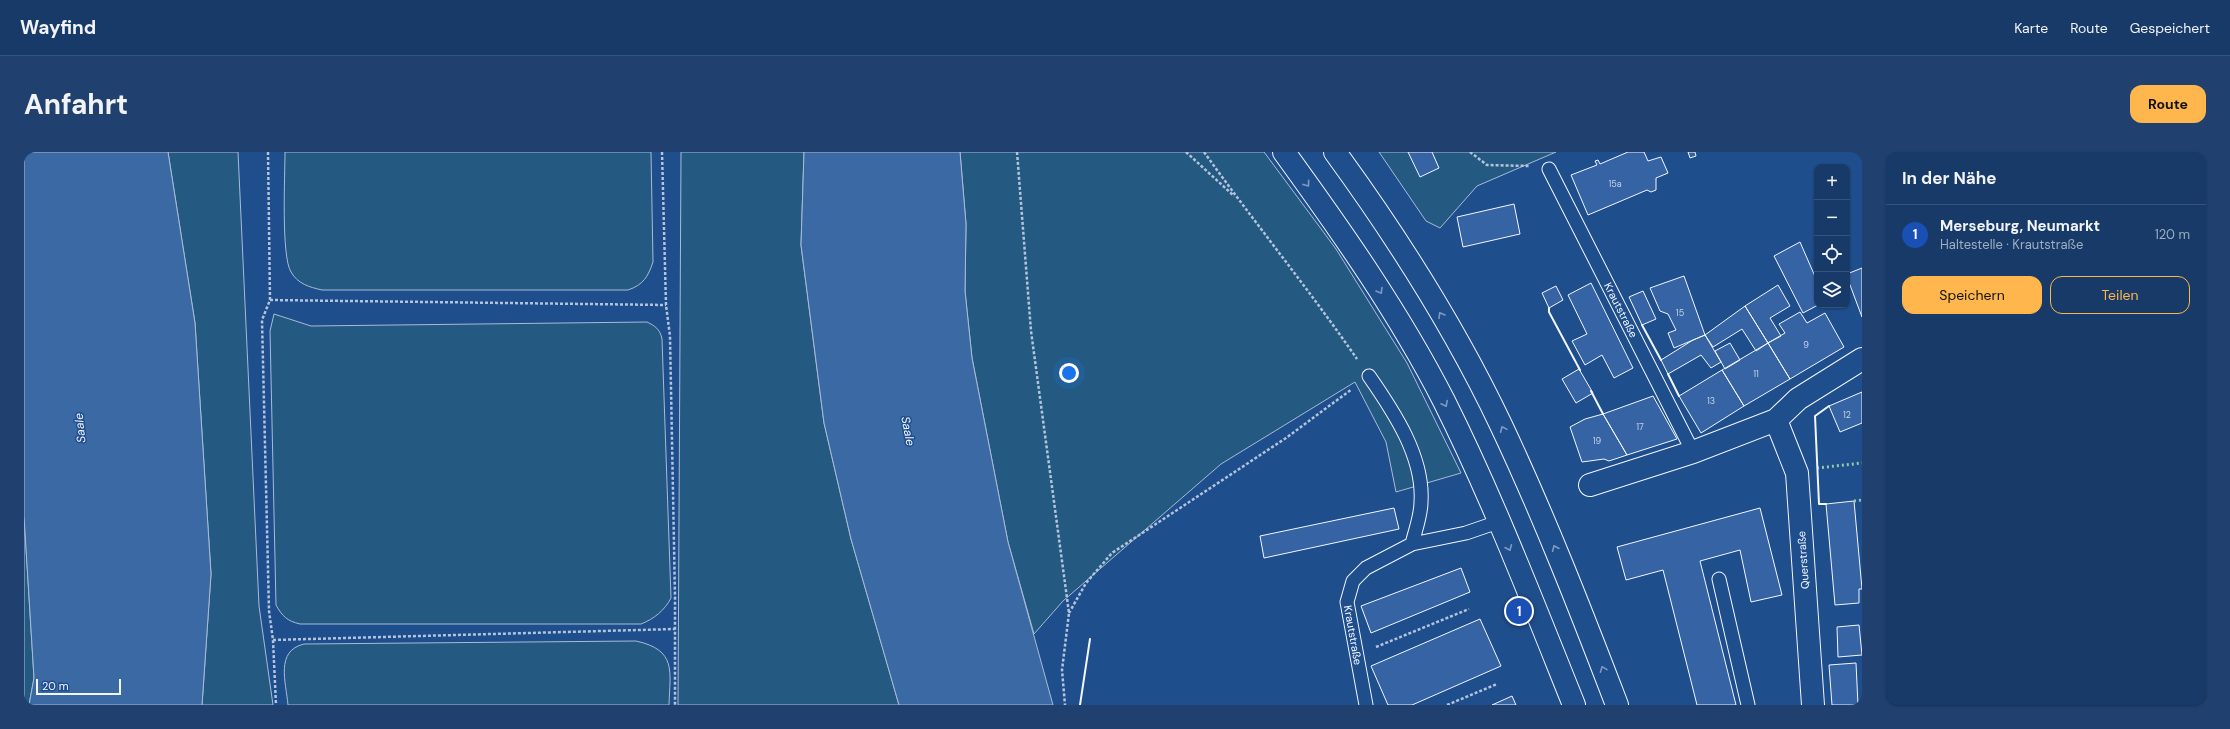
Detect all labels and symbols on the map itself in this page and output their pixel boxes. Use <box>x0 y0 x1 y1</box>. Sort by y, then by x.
house number: 15a <box>1608 178 1622 190</box>
one-way arrow <box>1302 179 1309 186</box>
street label: Krautstraße <box>1601 280 1641 340</box>
one-way arrow <box>1375 287 1383 294</box>
house number: 15 <box>1676 307 1684 319</box>
one-way arrow <box>1438 312 1446 319</box>
house number: 9 <box>1803 339 1809 351</box>
your location <box>1059 363 1079 383</box>
house number: 11 <box>1753 368 1759 380</box>
house number: 13 <box>1707 395 1715 407</box>
one-way arrow <box>1440 400 1448 407</box>
house number: 12 <box>1843 409 1851 421</box>
water label: Saale <box>70 412 90 444</box>
water label: Saale <box>897 415 919 447</box>
house number: 17 <box>1636 421 1644 433</box>
one-way arrow <box>1499 426 1507 433</box>
house number: 19 <box>1593 435 1602 447</box>
street label: Querstraße <box>1794 531 1812 589</box>
one-way arrow <box>1505 545 1513 552</box>
one-way arrow <box>1552 545 1560 552</box>
pin: 1 <box>1506 596 1532 626</box>
street label: Krautstraße <box>1341 604 1365 666</box>
one-way arrow <box>1600 665 1608 672</box>
scale bar <box>36 677 121 696</box>

